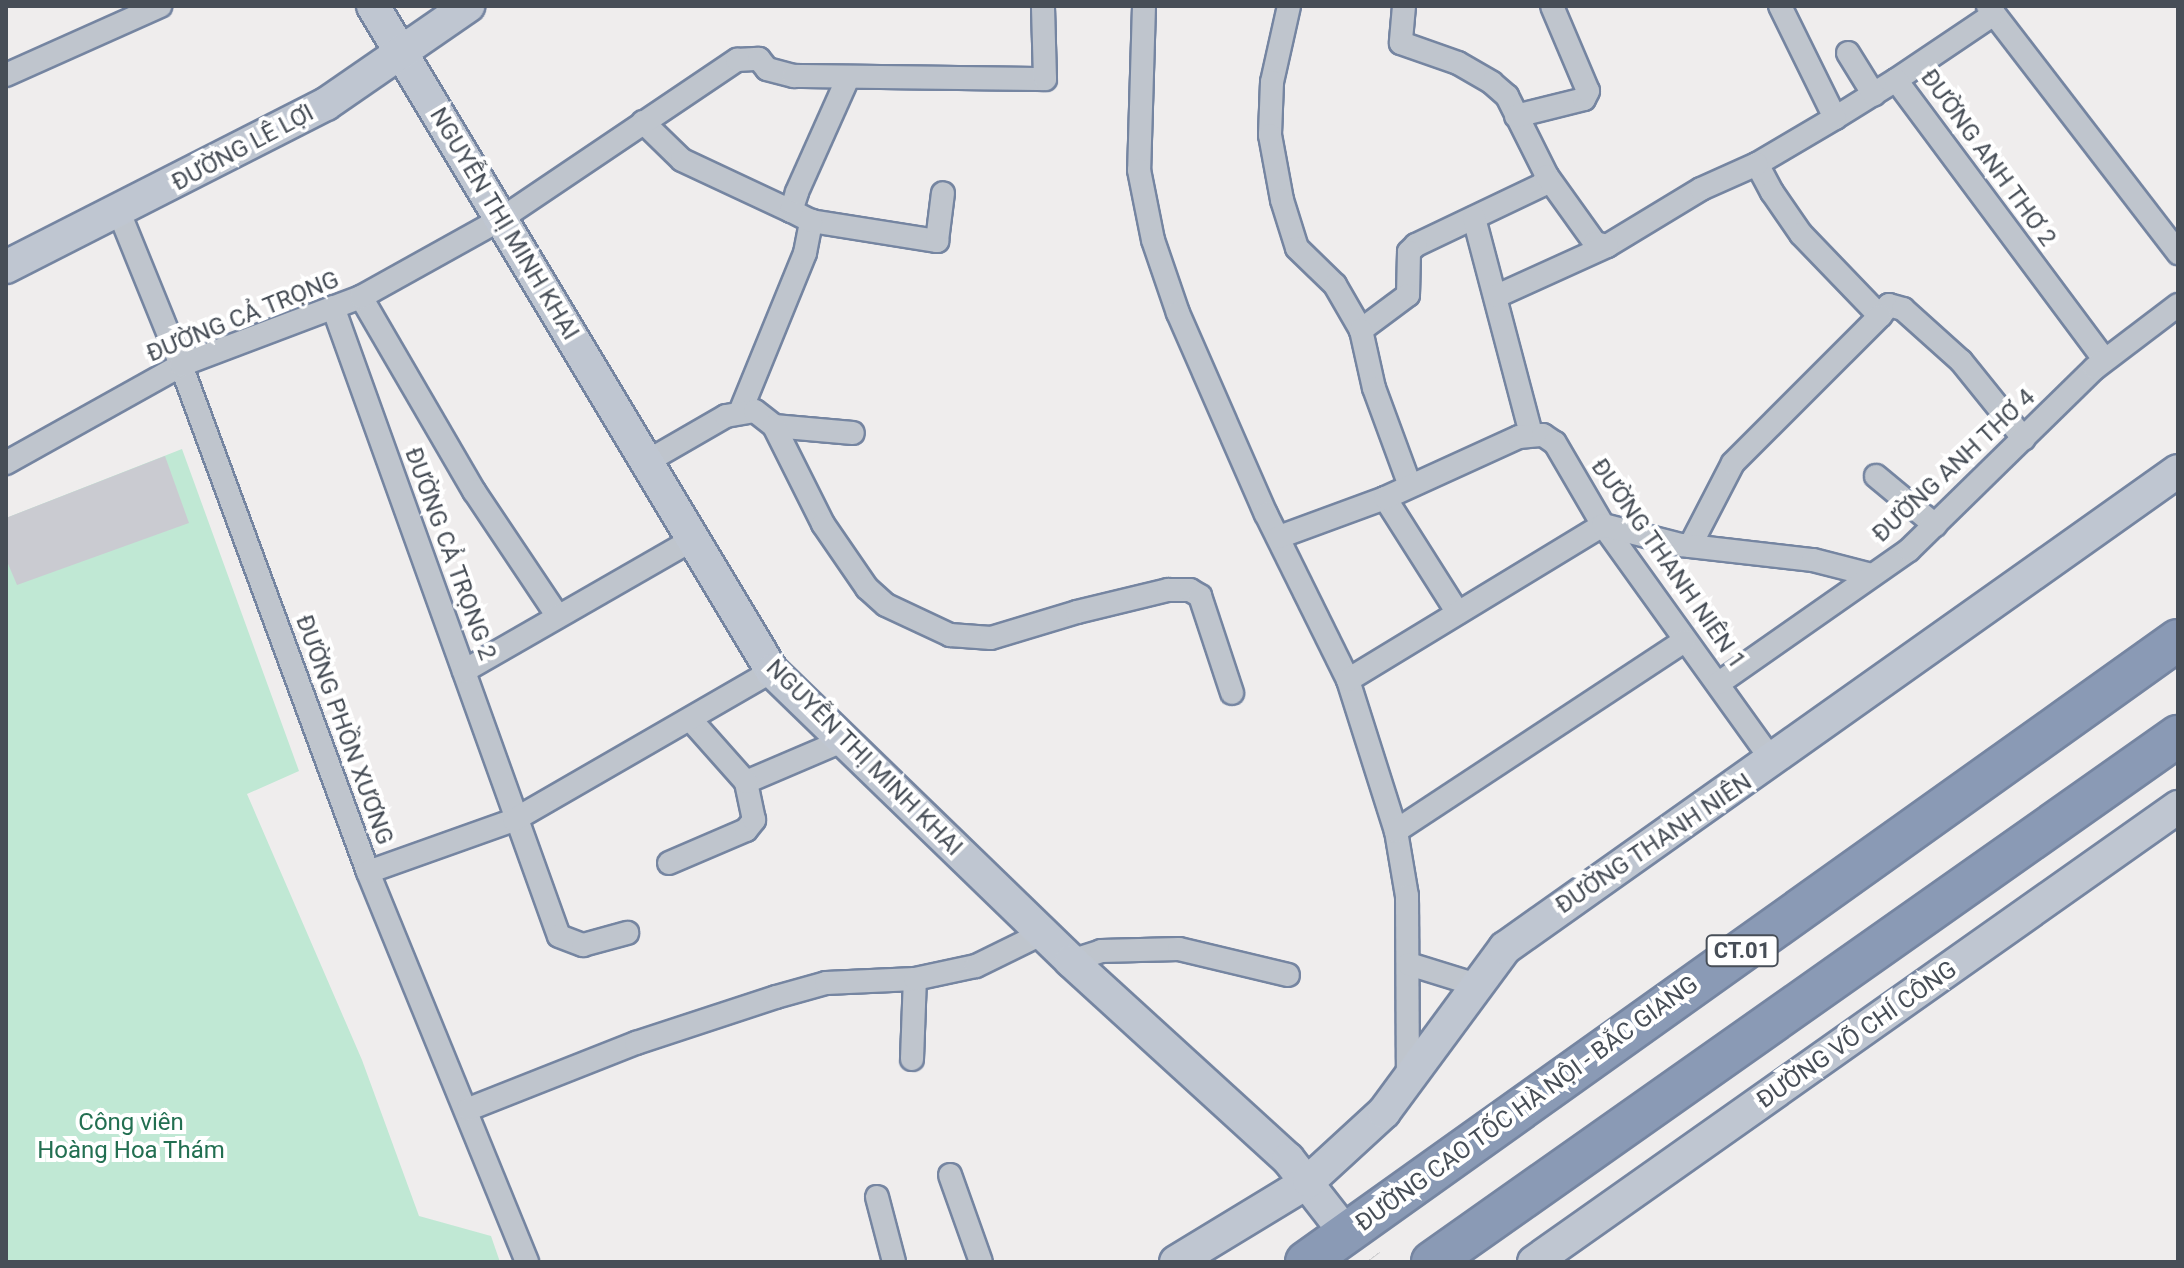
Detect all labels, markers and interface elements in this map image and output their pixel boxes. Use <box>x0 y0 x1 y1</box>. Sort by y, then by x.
street label: ĐƯỜNG ANH THƠ 2 <box>1914 64 2062 252</box>
street label: ĐƯỜNG LÊ LỢI <box>167 99 319 197</box>
street label: NGUYỄN THỊ MINH KHAI <box>423 102 585 346</box>
street label: ĐƯỜNG CẢ TRỌNG <box>143 265 343 369</box>
street label: ĐƯỜNG ANH THƠ 4 <box>1867 383 2041 549</box>
street label: ĐƯỜNG CẢ TRỌNG 2 <box>398 444 502 664</box>
street label: ĐƯỜNG THANH NIÊN 1 <box>1584 453 1752 675</box>
street label: ĐƯỜNG PHỒN XƯƠNG <box>289 611 399 849</box>
street label: NGUYỄN THỊ MINH KHAI <box>760 654 968 862</box>
street label: ĐƯỜNG THANH NIÊN <box>1550 768 1758 920</box>
road number: CT.01 <box>1704 933 1780 969</box>
street label: ĐƯỜNG VÕ CHÍ CÔNG <box>1752 955 1962 1115</box>
street label: ĐƯỜNG CAO TỐC HÀ NỘI - BẮC GIANG <box>1350 970 1704 1238</box>
park label: Công viên Hoàng Hoa Thám <box>37 1109 225 1165</box>

